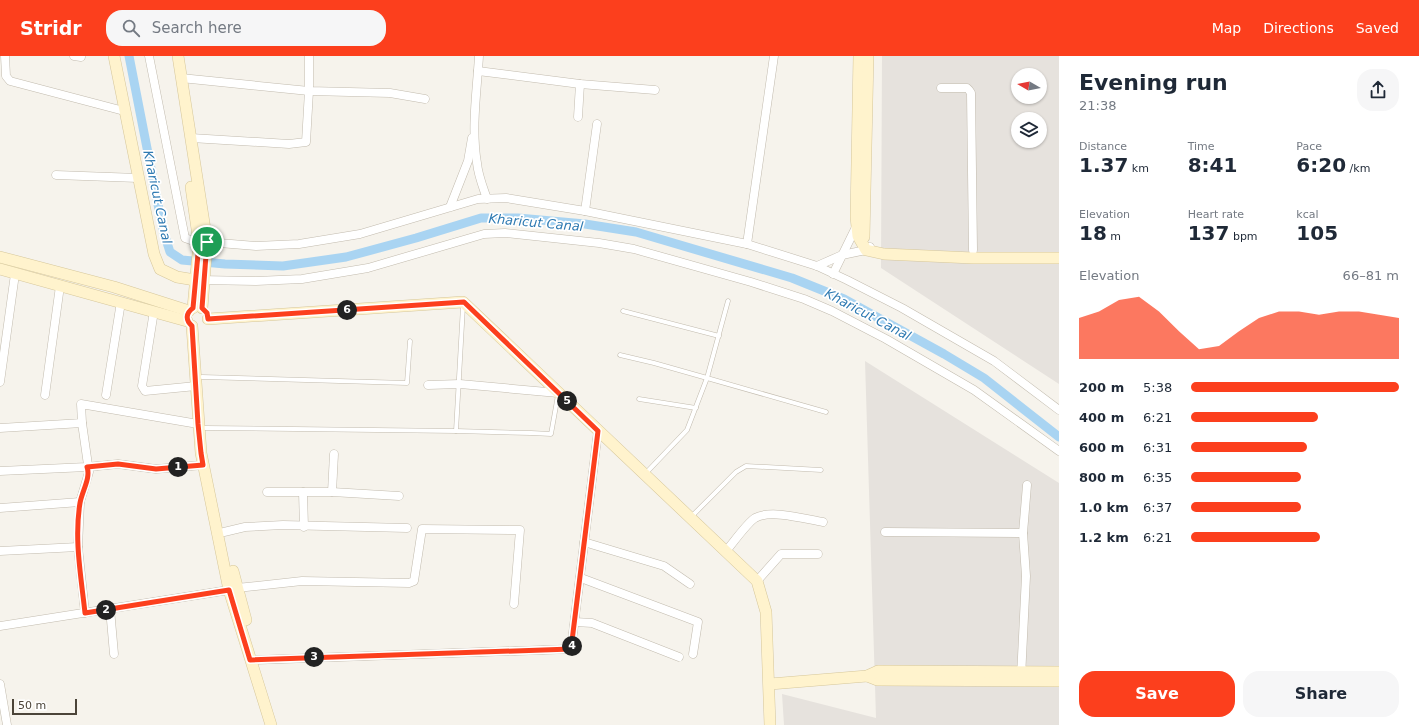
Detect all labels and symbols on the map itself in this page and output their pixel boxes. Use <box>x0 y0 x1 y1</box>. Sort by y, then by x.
north arrow <box>1011 68 1047 104</box>
water label: Kharicut Canal <box>140 149 175 246</box>
water label: Kharicut Canal <box>488 211 584 234</box>
pin <box>190 225 224 259</box>
water label: Kharicut Canal <box>822 285 914 344</box>
pin: 6 <box>337 300 357 320</box>
pin: 5 <box>557 391 577 411</box>
pin: 1 <box>168 457 188 477</box>
pin: 2 <box>96 600 116 620</box>
pin: 4 <box>562 636 582 656</box>
pin: 3 <box>304 647 324 667</box>
scale bar <box>12 697 77 716</box>

